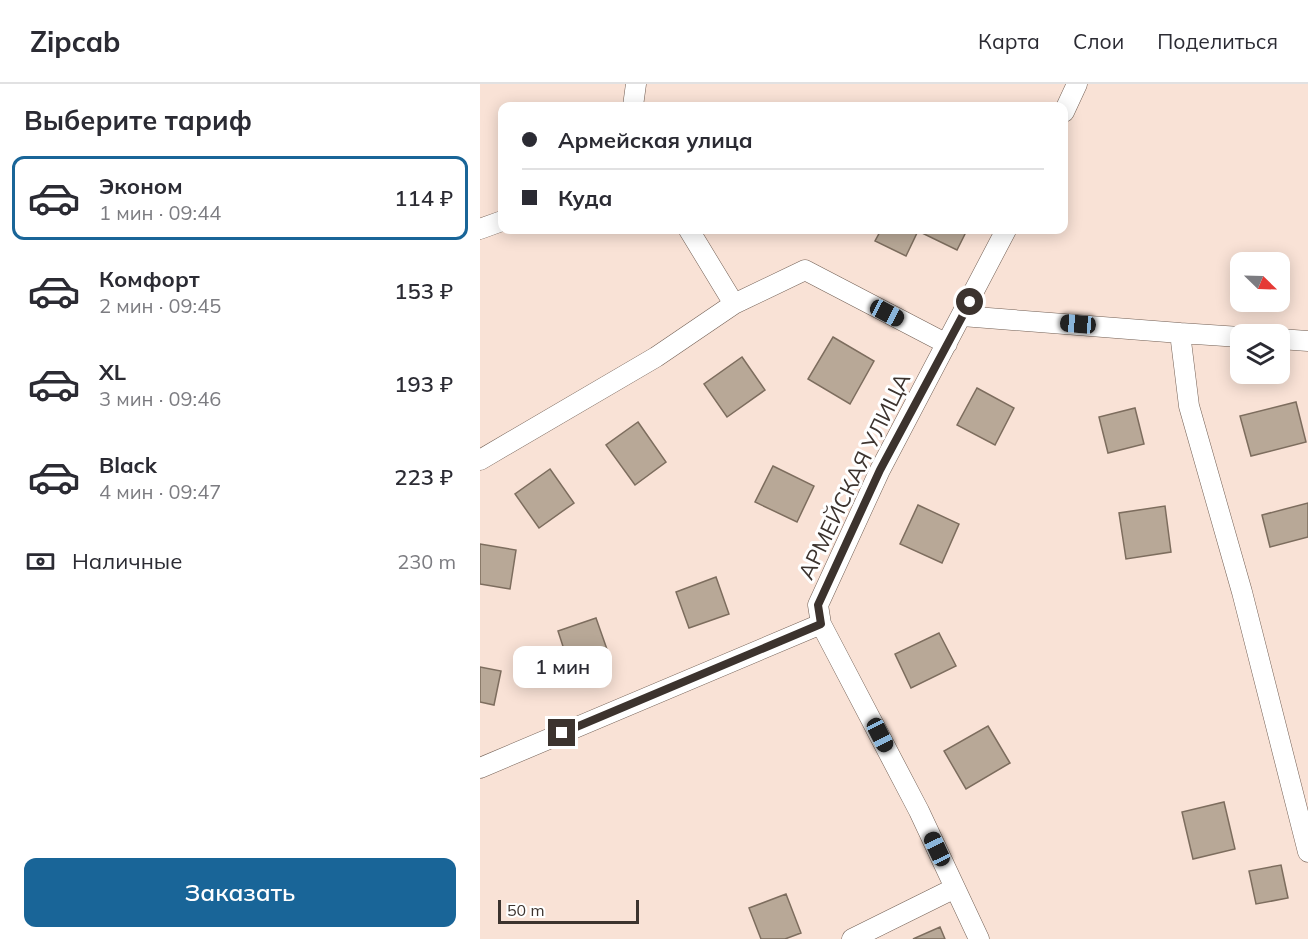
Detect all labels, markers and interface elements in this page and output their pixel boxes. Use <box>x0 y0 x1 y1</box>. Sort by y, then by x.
text: Zipcab <box>30 24 120 59</box>
text: Карта <box>978 28 1040 54</box>
text: Слои <box>1073 28 1124 54</box>
text: Поделиться <box>1157 28 1278 54</box>
text: Выберите тариф <box>24 103 252 137</box>
text: Армейская улица <box>558 126 753 154</box>
icon: car <box>27 171 81 225</box>
text: Эконом <box>99 172 183 200</box>
text: 114 ₽ <box>394 184 453 212</box>
text: Куда <box>558 184 612 212</box>
text: 1 мин · 09:44 <box>99 200 221 225</box>
north arrow <box>1230 252 1290 312</box>
map controls <box>1230 252 1290 384</box>
icon: car <box>27 264 81 318</box>
text: Комфорт <box>99 265 200 293</box>
text: 153 ₽ <box>394 277 453 305</box>
route start <box>956 288 983 315</box>
text: 2 мин · 09:45 <box>99 293 221 318</box>
car <box>867 297 907 329</box>
car <box>1059 313 1097 335</box>
button: layers <box>1230 324 1290 384</box>
icon: car <box>27 357 81 411</box>
text: XL <box>99 358 126 386</box>
street label: АРМЕЙСКАЯ УЛИЦА <box>792 368 916 584</box>
text: 193 ₽ <box>394 370 453 398</box>
text: 3 мин · 09:46 <box>99 386 221 411</box>
icon: car <box>27 450 81 504</box>
text: Black <box>99 451 157 479</box>
text: 223 ₽ <box>394 463 453 491</box>
text: 4 мин · 09:47 <box>99 479 221 504</box>
icon: cash <box>24 545 57 578</box>
text: Наличные <box>72 547 182 575</box>
text: 230 m <box>397 549 456 574</box>
callout: 1 мин <box>512 646 612 688</box>
text: 1 мин <box>535 654 590 679</box>
car <box>864 715 896 755</box>
route end <box>548 719 575 746</box>
car <box>921 829 953 869</box>
button: Заказать <box>24 858 456 927</box>
scale bar <box>498 897 639 924</box>
text: 50 m <box>507 900 544 920</box>

